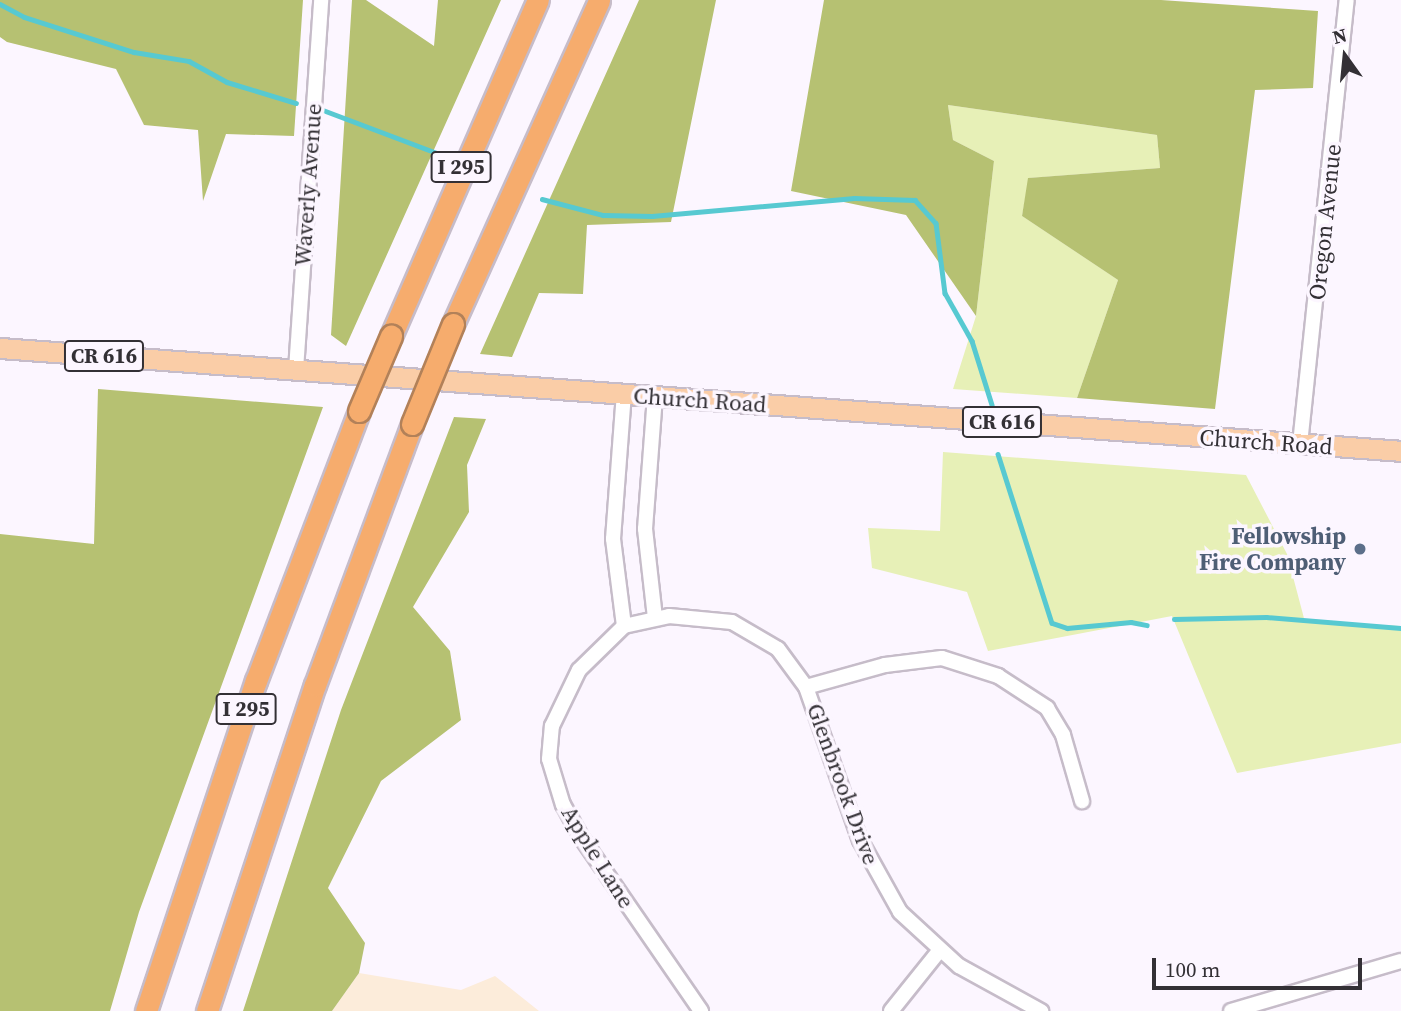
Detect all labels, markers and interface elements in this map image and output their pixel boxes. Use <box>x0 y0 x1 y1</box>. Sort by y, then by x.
north arrow <box>1310 21 1380 91</box>
text: N <box>1330 21 1350 50</box>
street label: Waverly Avenue <box>289 103 327 267</box>
street label: Oregon Avenue <box>1303 143 1347 301</box>
road number: I 295 <box>430 150 492 184</box>
road number: CR 616 <box>64 338 144 374</box>
street label: Church Road <box>632 382 768 418</box>
road number: CR 616 <box>962 404 1042 440</box>
street label: Church Road <box>1198 424 1334 460</box>
place label: Fellowship Fire Company <box>1199 522 1346 576</box>
marker: Fellowship Fire Company <box>1352 541 1368 557</box>
road number: I 295 <box>215 692 278 726</box>
street label: Glenbrook Drive <box>801 700 885 868</box>
street label: Apple Lane <box>556 801 640 913</box>
scale bar <box>1156 944 1366 988</box>
text: 100 m <box>1165 955 1220 984</box>

